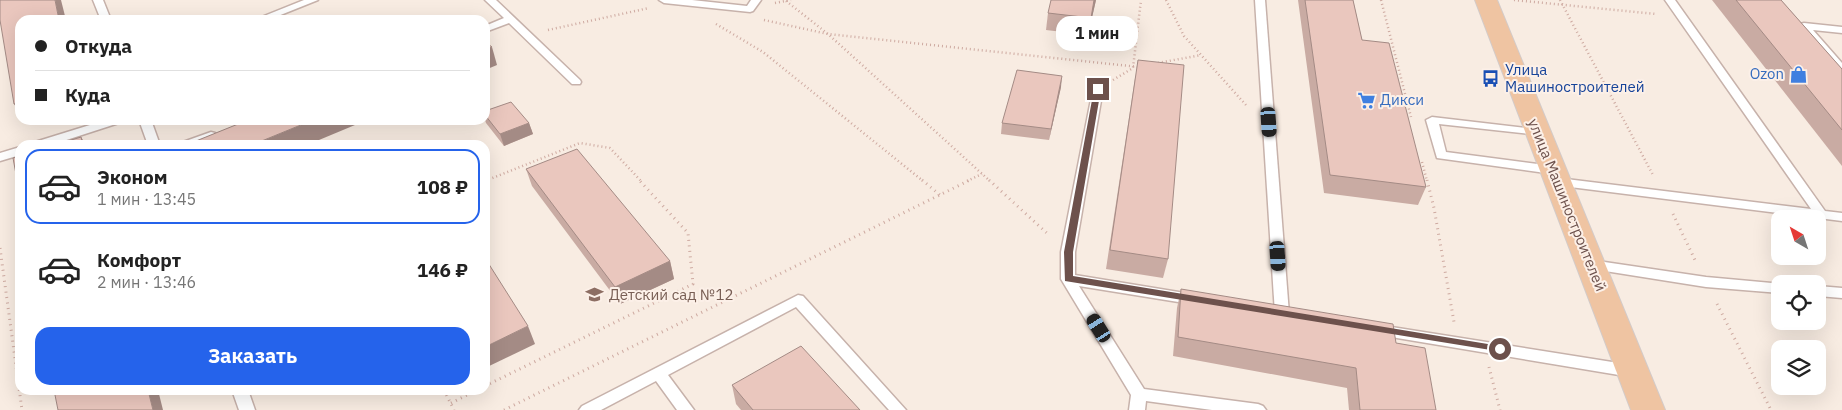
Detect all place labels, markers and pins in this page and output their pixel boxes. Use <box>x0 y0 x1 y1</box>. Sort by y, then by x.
place label: Улица Машиностроителей <box>1505 60 1644 96</box>
place label: Ozon <box>1750 64 1784 83</box>
shop icon: Ozon <box>1788 64 1808 84</box>
bus stop icon: Улица Машиностроителей <box>1481 69 1501 89</box>
supermarket icon: Дикси <box>1356 90 1376 110</box>
place label: Дикси <box>1380 90 1424 109</box>
school or university icon: Детский сад №12 <box>585 285 605 305</box>
place label: Детский сад №12 <box>609 285 734 304</box>

